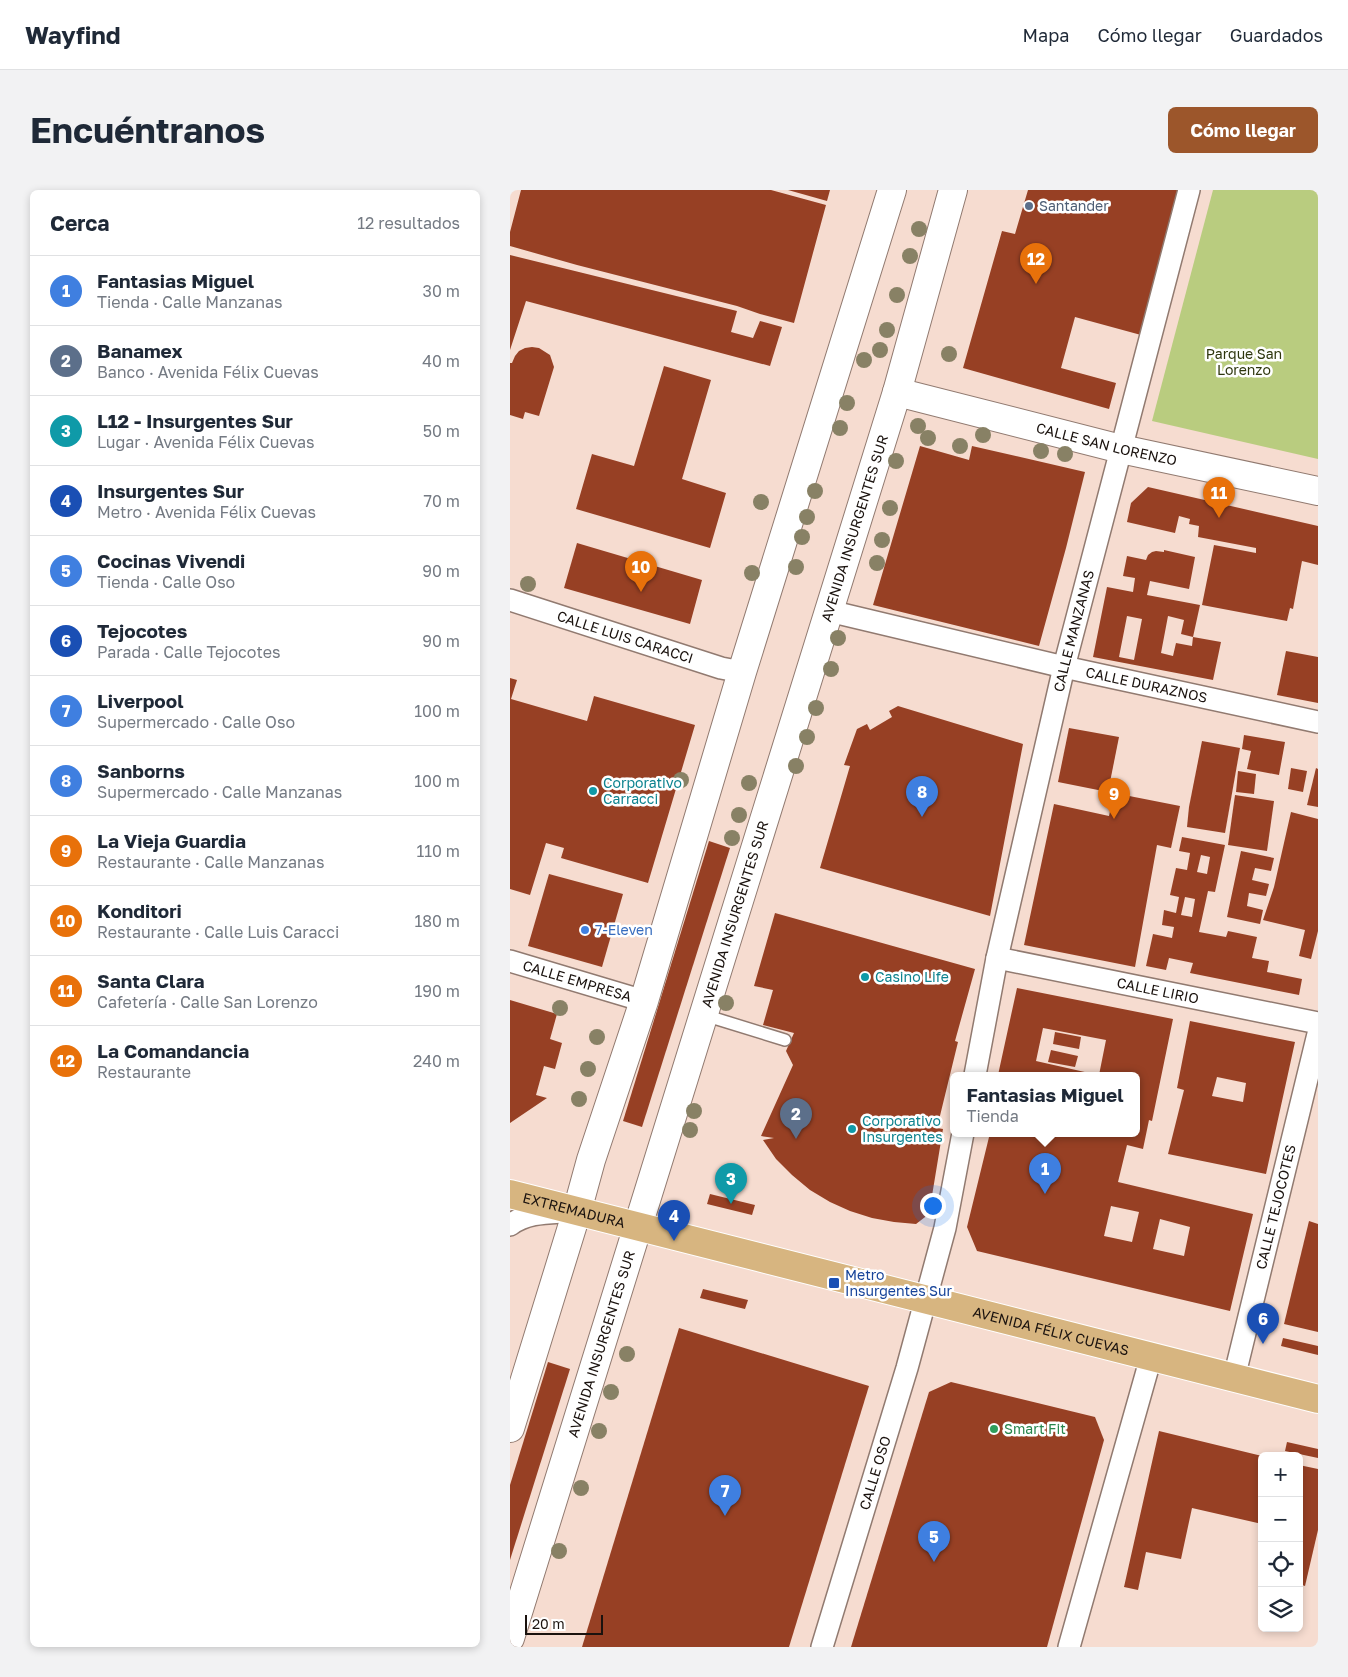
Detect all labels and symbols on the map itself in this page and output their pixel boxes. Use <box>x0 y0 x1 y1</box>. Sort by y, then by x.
place label: Santander <box>1039 197 1109 214</box>
marker: Santander <box>1023 200 1035 212</box>
pin: 12 <box>1020 243 1052 284</box>
park label: Parque San Lorenzo <box>1206 345 1282 378</box>
street label: CALLE SAN LORENZO <box>1034 419 1179 469</box>
street label: AVENIDA INSURGENTES SUR <box>817 433 891 624</box>
pin: 11 <box>1203 477 1235 518</box>
pin: 10 <box>625 551 657 592</box>
street label: CALLE MANZANAS <box>1050 568 1097 694</box>
street label: CALLE LUIS CARACCI <box>555 607 696 667</box>
street label: CALLE DURAZNOS <box>1084 663 1209 706</box>
place label: Corporativo Carracci <box>603 774 682 807</box>
pin: 8 <box>906 776 938 817</box>
pin: 9 <box>1098 778 1130 819</box>
marker: Corporativo Carracci <box>587 785 599 797</box>
street label: AVENIDA INSURGENTES SUR <box>697 818 771 1010</box>
place label: 7-Eleven <box>595 921 653 938</box>
marker: 7-Eleven <box>579 924 591 936</box>
street label: CALLE EMPRESA <box>521 956 634 1005</box>
place label: Casino Life <box>875 968 949 985</box>
marker: Casino Life <box>859 971 871 983</box>
street label: CALLE LIRIO <box>1115 973 1200 1007</box>
pin: 2 <box>780 1098 812 1139</box>
place label: Corporativo Insurgentes <box>862 1112 943 1145</box>
marker: Corporativo Insurgentes <box>846 1123 858 1135</box>
street label: CALLE TEJOCOTES <box>1252 1143 1299 1271</box>
pin: 1 <box>1029 1153 1061 1194</box>
pin: 3 <box>715 1163 747 1204</box>
street label: EXTREMADURA <box>521 1189 628 1231</box>
your location <box>920 1193 946 1219</box>
pin: 4 <box>658 1200 690 1241</box>
street label: AVENIDA INSURGENTES SUR <box>564 1248 638 1439</box>
place label: Metro Insurgentes Sur <box>845 1266 952 1299</box>
marker: Metro Insurgentes Sur <box>827 1276 841 1290</box>
street label: AVENIDA FÉLIX CUEVAS <box>971 1303 1131 1359</box>
pin: 6 <box>1247 1303 1279 1344</box>
place label: Smart Fit <box>1004 1420 1066 1437</box>
marker: Smart Fit <box>988 1423 1000 1435</box>
street label: CALLE OSO <box>855 1434 894 1512</box>
pin: 7 <box>709 1475 741 1516</box>
pin: 5 <box>918 1521 950 1562</box>
scale bar <box>525 1612 602 1635</box>

